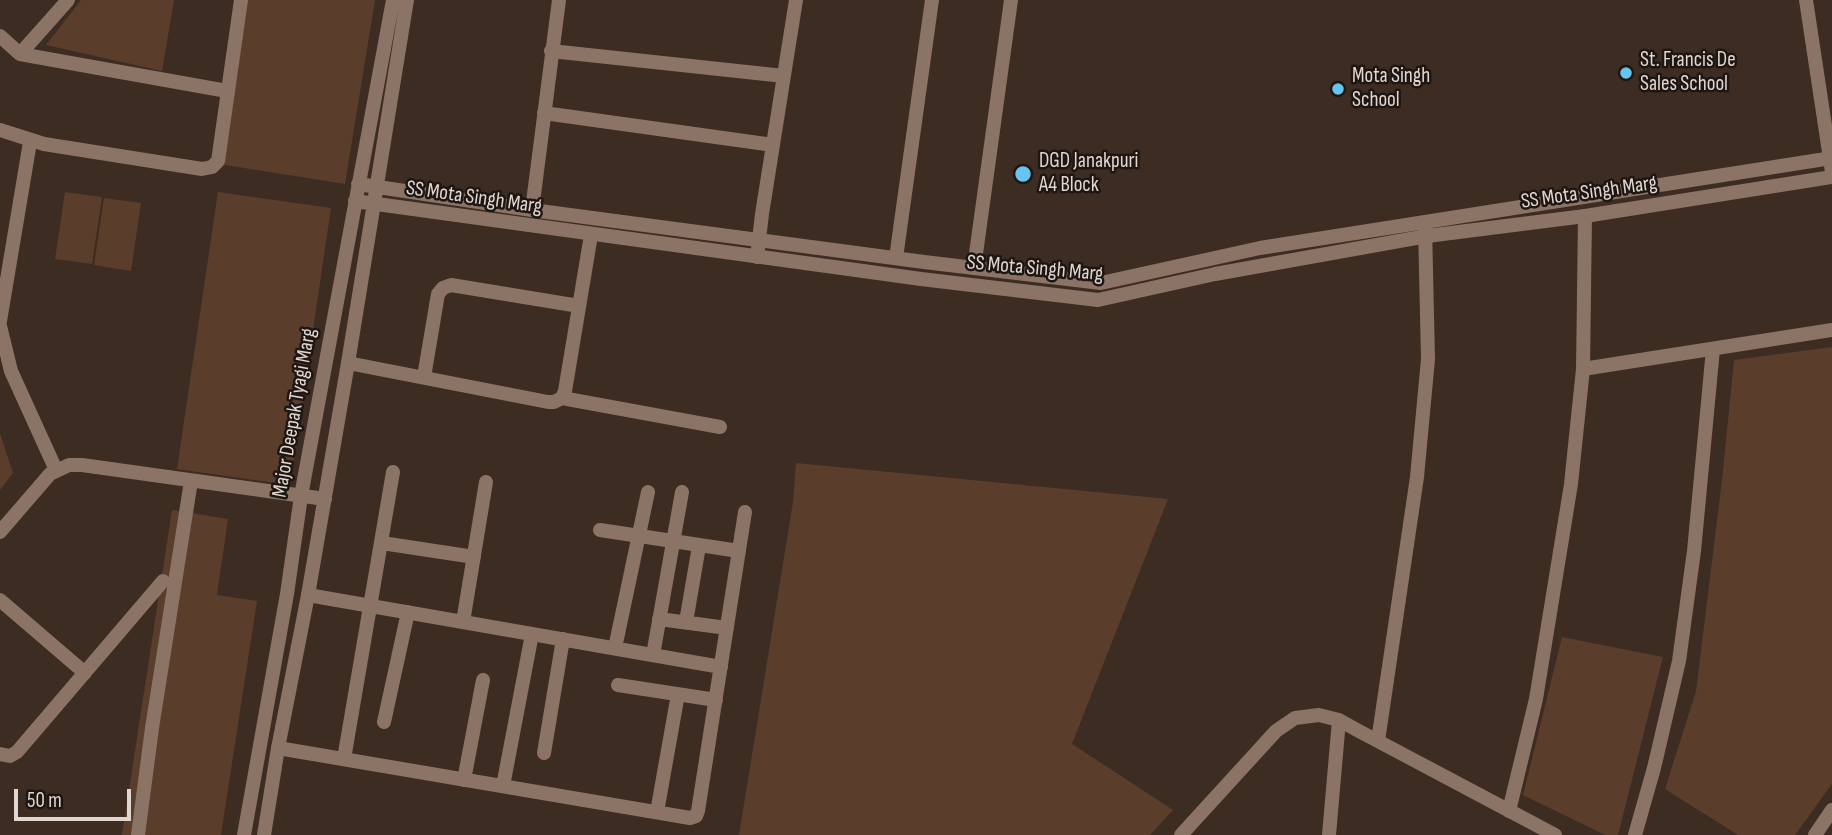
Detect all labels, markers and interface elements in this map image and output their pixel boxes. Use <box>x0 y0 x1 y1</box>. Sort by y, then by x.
place label: St. Francis De Sales School <box>1640 48 1736 98</box>
place label: Mota Singh School <box>1352 64 1430 114</box>
marker: St. Francis De Sales School <box>1618 65 1634 81</box>
marker: Mota Singh School <box>1330 81 1346 97</box>
place label: DGD Janakpuri A4 Block <box>1039 149 1138 199</box>
marker: DGD Janakpuri A4 Block <box>1013 164 1033 184</box>
street label: SS Mota Singh Marg <box>1519 171 1659 215</box>
street label: SS Mota Singh Marg <box>404 176 544 220</box>
street label: SS Mota Singh Marg <box>966 250 1104 288</box>
street label: Major Deepak Tyagi Marg <box>268 326 322 500</box>
scale bar <box>18 776 135 820</box>
text: 50 m <box>27 788 62 813</box>

